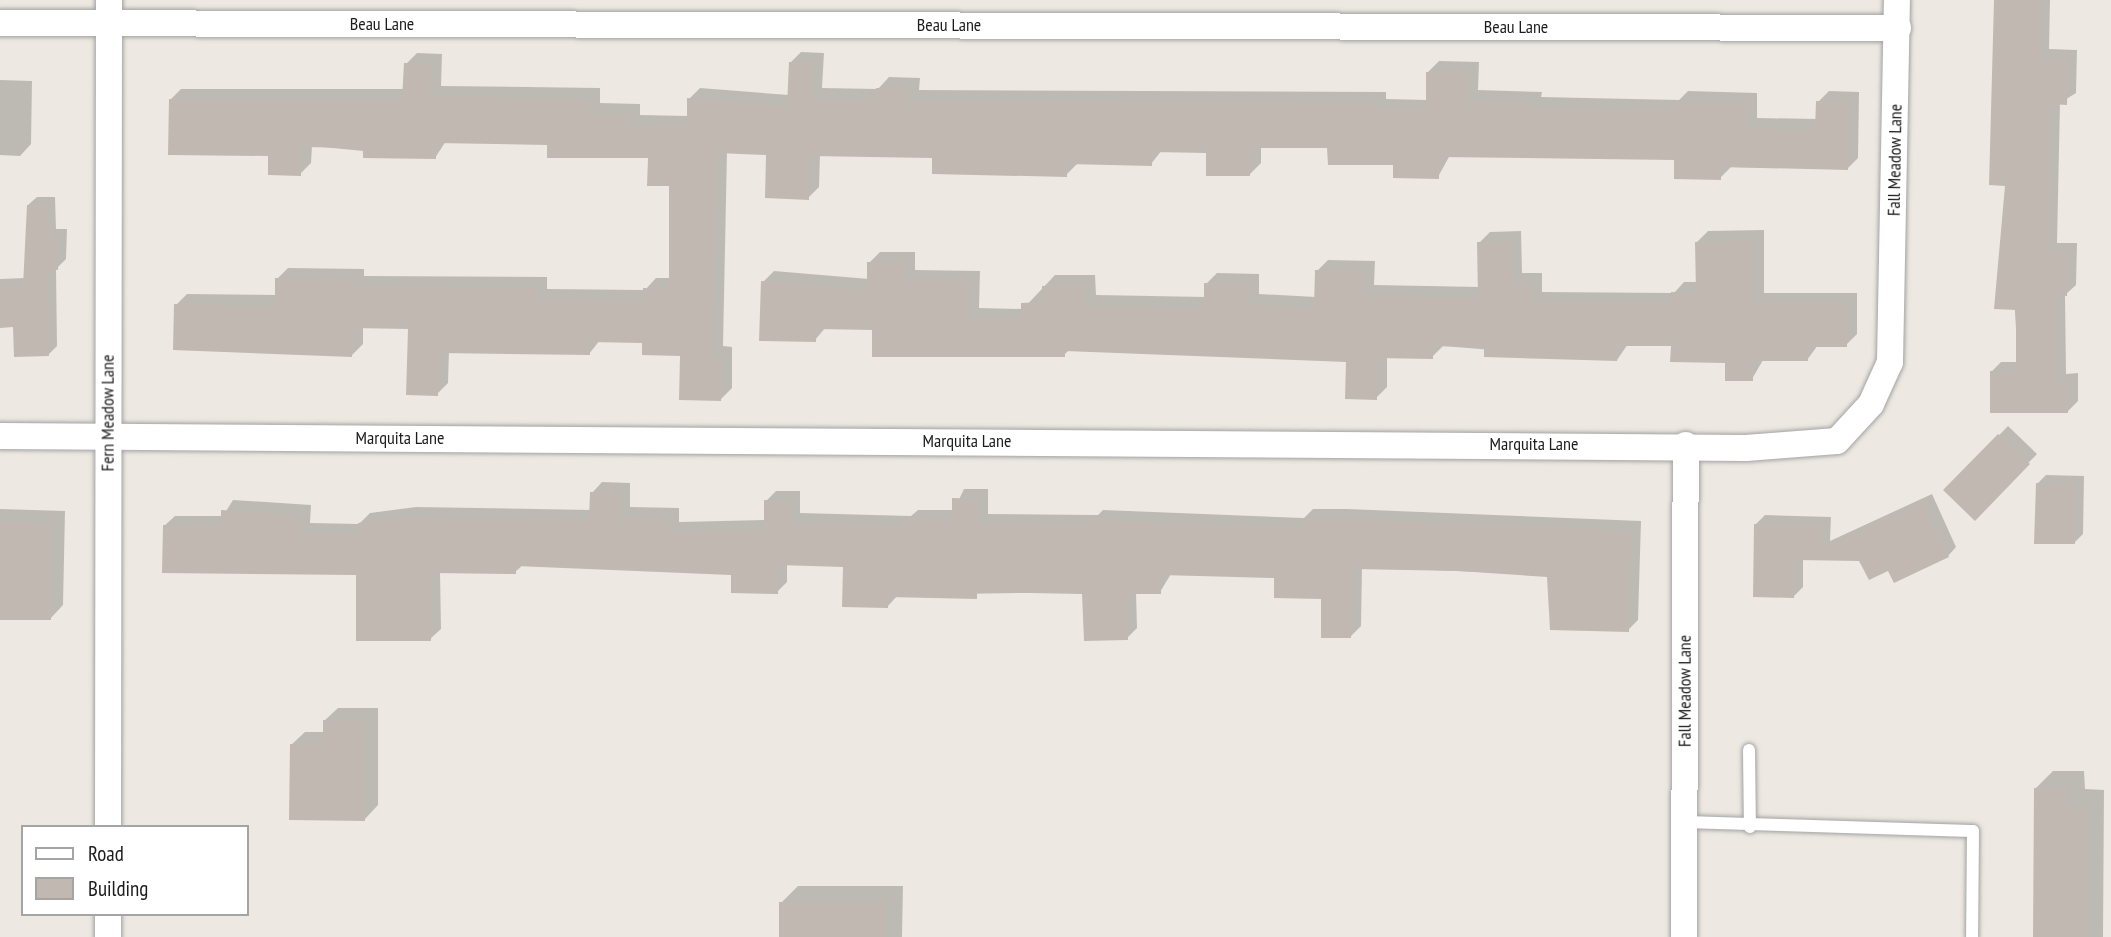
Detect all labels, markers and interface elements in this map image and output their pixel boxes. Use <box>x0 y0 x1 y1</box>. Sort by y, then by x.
street label: Beau Lane <box>350 13 414 35</box>
street label: Beau Lane <box>917 14 981 36</box>
street label: Beau Lane <box>1484 16 1548 38</box>
street label: Fall Meadow Lane <box>1883 104 1907 216</box>
street label: Fern Meadow Lane <box>97 354 119 472</box>
street label: Marquita Lane <box>356 427 444 449</box>
street label: Marquita Lane <box>923 430 1011 452</box>
street label: Marquita Lane <box>1490 433 1578 455</box>
street label: Fall Meadow Lane <box>1674 635 1696 747</box>
legend <box>21 825 248 916</box>
text: Road <box>88 840 124 867</box>
text: Building <box>88 875 148 902</box>

